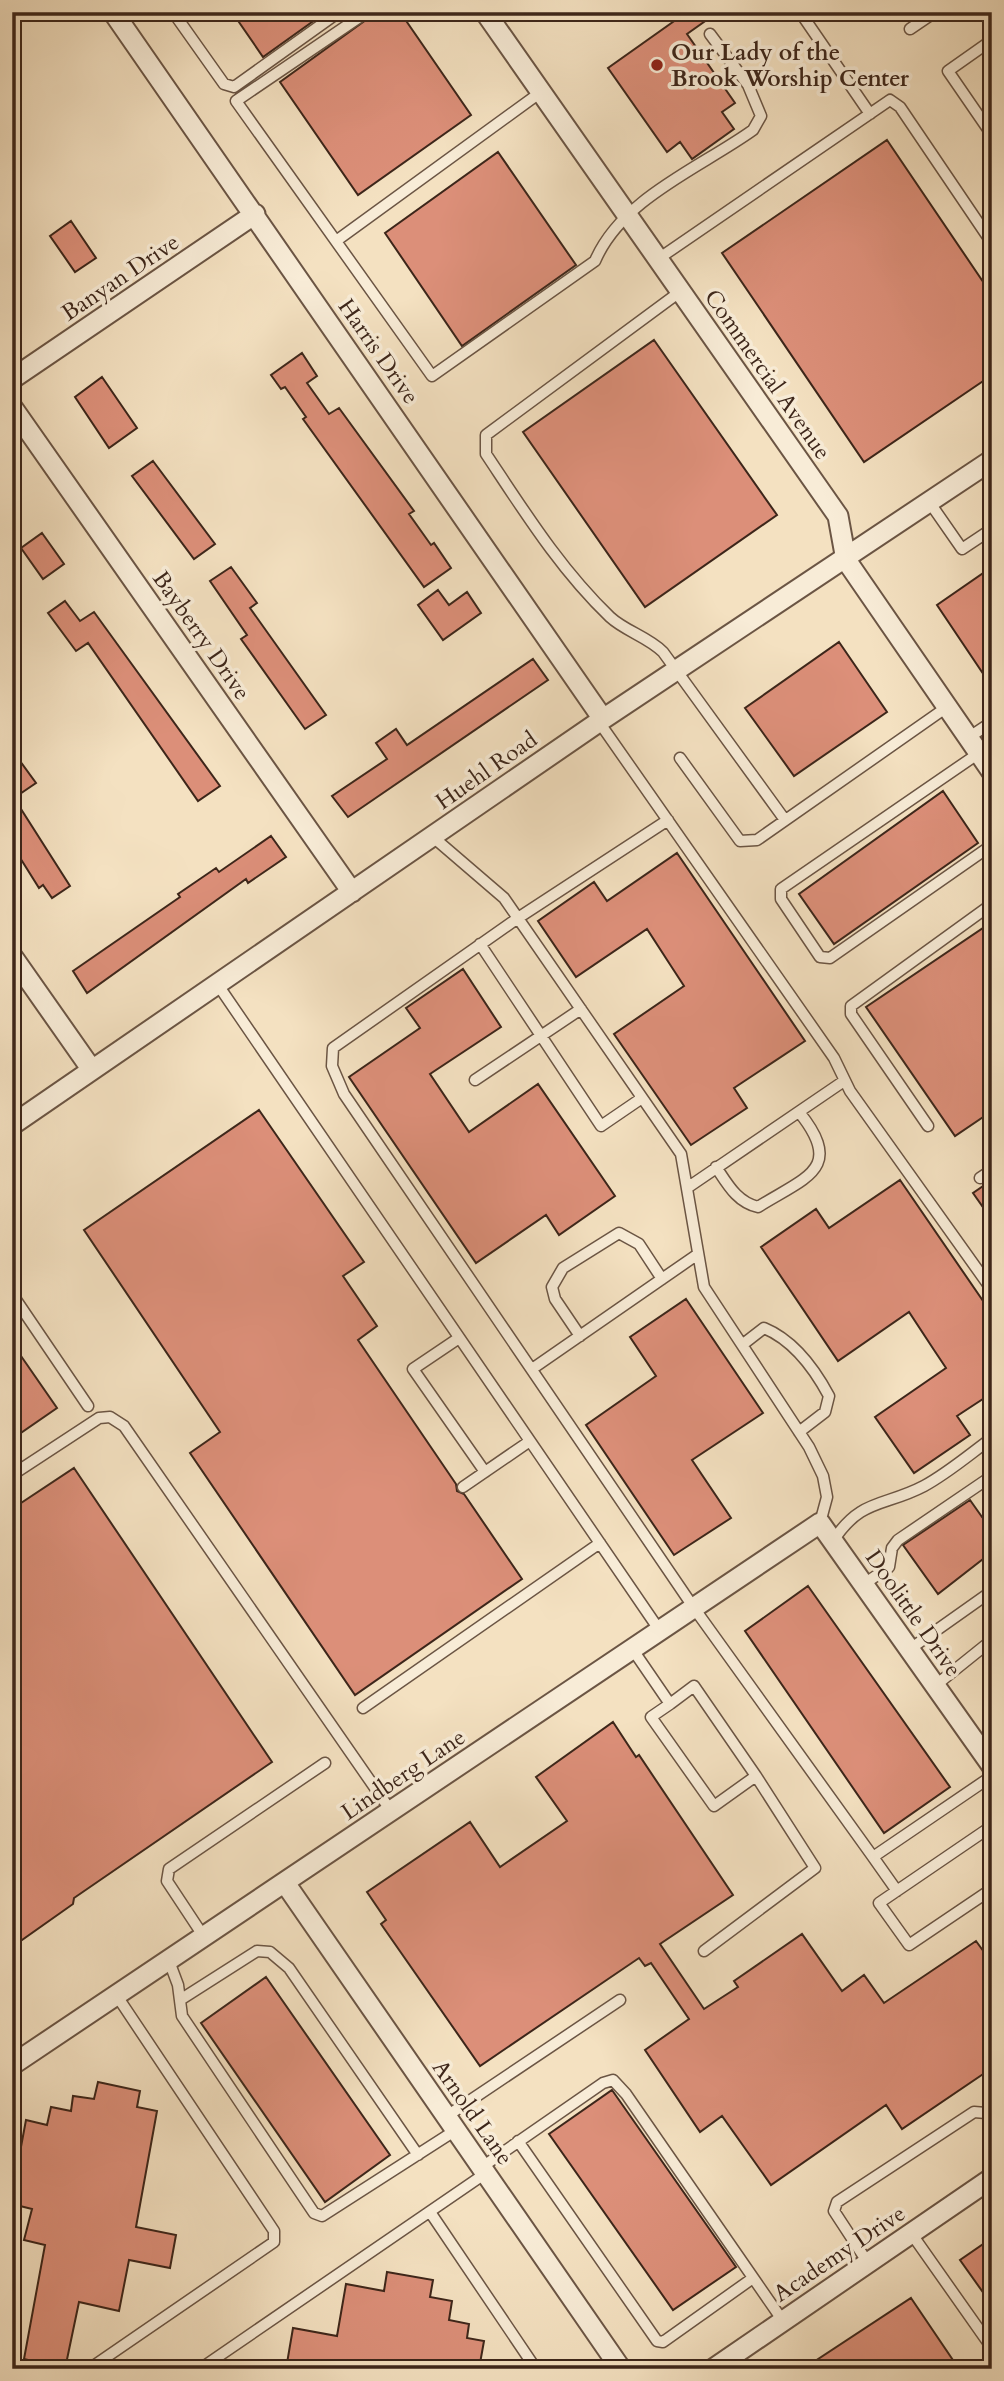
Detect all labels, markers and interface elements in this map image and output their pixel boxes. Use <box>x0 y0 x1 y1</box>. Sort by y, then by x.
place label: Our Lady of the Brook Worship Center <box>671 37 910 94</box>
marker: Our Lady of the Brook Worship Center <box>649 57 665 73</box>
street label: Banyan Drive <box>55 227 185 328</box>
street label: Commercial Avenue <box>697 283 838 466</box>
street label: Harris Drive <box>331 292 426 410</box>
street label: Bayberry Drive <box>146 564 258 706</box>
street label: Huehl Road <box>429 724 544 817</box>
street label: Doolittle Drive <box>858 1544 969 1683</box>
street label: Lindberg Lane <box>335 1721 471 1827</box>
street label: Arnold Lane <box>425 2053 520 2171</box>
street label: Academy Drive <box>767 2198 911 2309</box>

